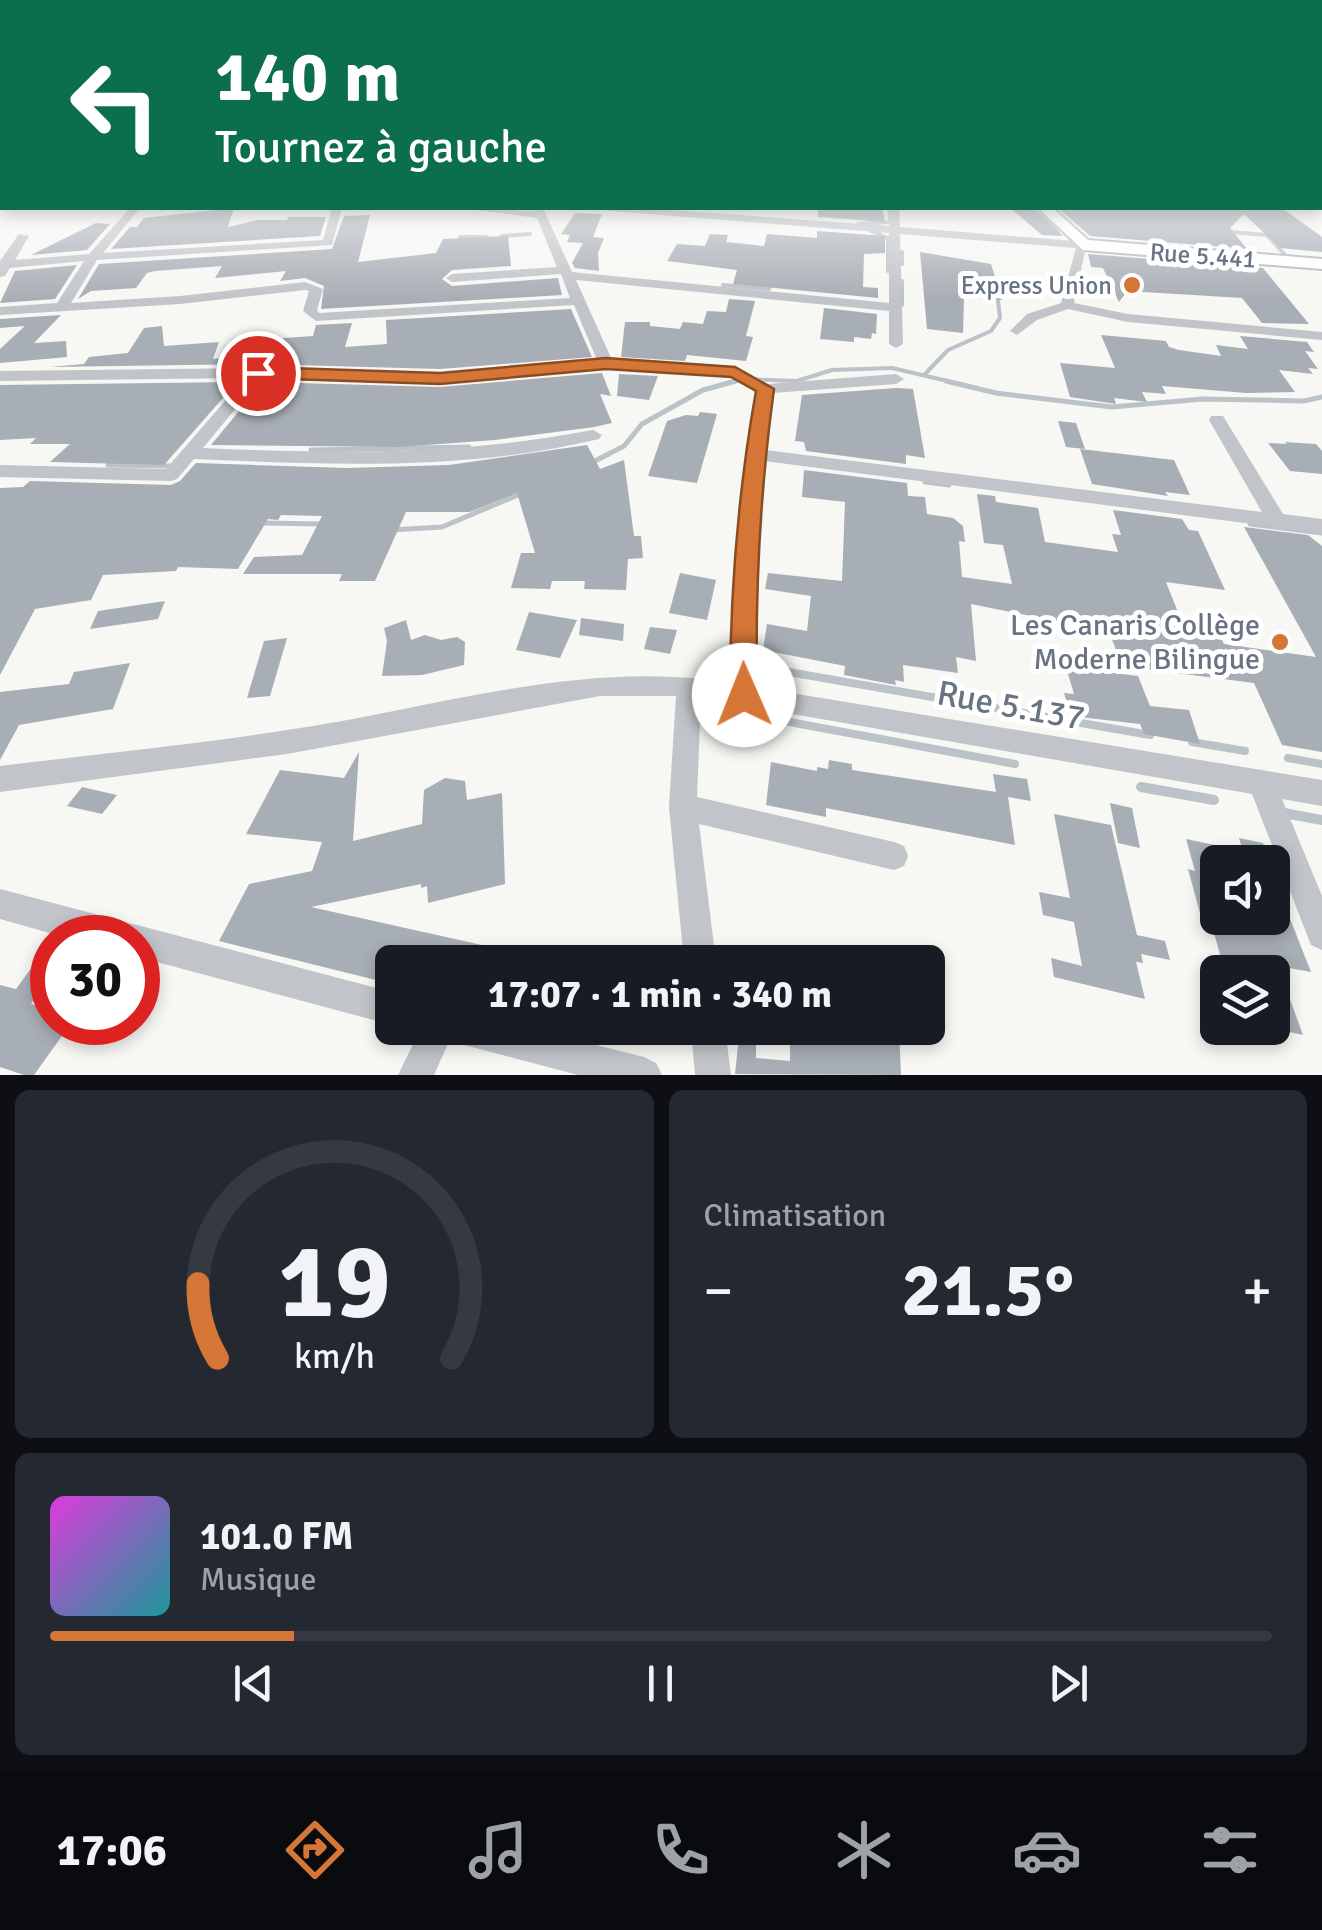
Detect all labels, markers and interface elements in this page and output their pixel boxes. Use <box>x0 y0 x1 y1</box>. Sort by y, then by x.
text: 140 m <box>215 34 400 120</box>
icon: left <box>50 40 180 170</box>
text: Tournez à gauche <box>215 120 547 175</box>
street label: Rue 5.441 <box>1149 236 1257 275</box>
place label: Express Union <box>961 270 1112 301</box>
marker: Express Union <box>1121 274 1143 296</box>
pin <box>216 331 301 416</box>
icon: arrive <box>231 346 286 401</box>
place label: Les Canaris Collège Moderne Bilingue <box>1010 607 1260 678</box>
marker: Les Canaris Collège Moderne Bilingue <box>1269 631 1291 653</box>
position arrow <box>692 643 796 747</box>
street label: Rue 5.137 <box>934 671 1088 740</box>
map controls <box>1200 845 1290 1045</box>
button: sound <box>1200 845 1290 935</box>
speed limit sign: 30 <box>30 915 160 1045</box>
button: layers <box>1200 955 1290 1045</box>
text: 17:07 · 1 min · 340 m <box>488 971 832 1018</box>
text: Climatisation <box>704 1196 886 1235</box>
text: 19 <box>278 1218 390 1346</box>
text: 21.5° <box>901 1244 1074 1337</box>
text: − <box>704 1257 733 1325</box>
text: + <box>1242 1257 1272 1325</box>
text: km/h <box>294 1334 375 1378</box>
text: 101.0 FM <box>200 1513 353 1560</box>
text: Musique <box>200 1560 316 1599</box>
icon: previous <box>226 1656 281 1711</box>
icon: pause <box>633 1656 688 1711</box>
icon: next <box>1041 1656 1096 1711</box>
icon: directions <box>280 1815 350 1885</box>
icon: music <box>463 1815 533 1885</box>
icon: phone <box>646 1815 716 1885</box>
icon: climate <box>829 1815 899 1885</box>
icon: car <box>1012 1815 1082 1885</box>
icon: filters <box>1195 1815 1265 1885</box>
text: 17:06 <box>57 1823 167 1878</box>

